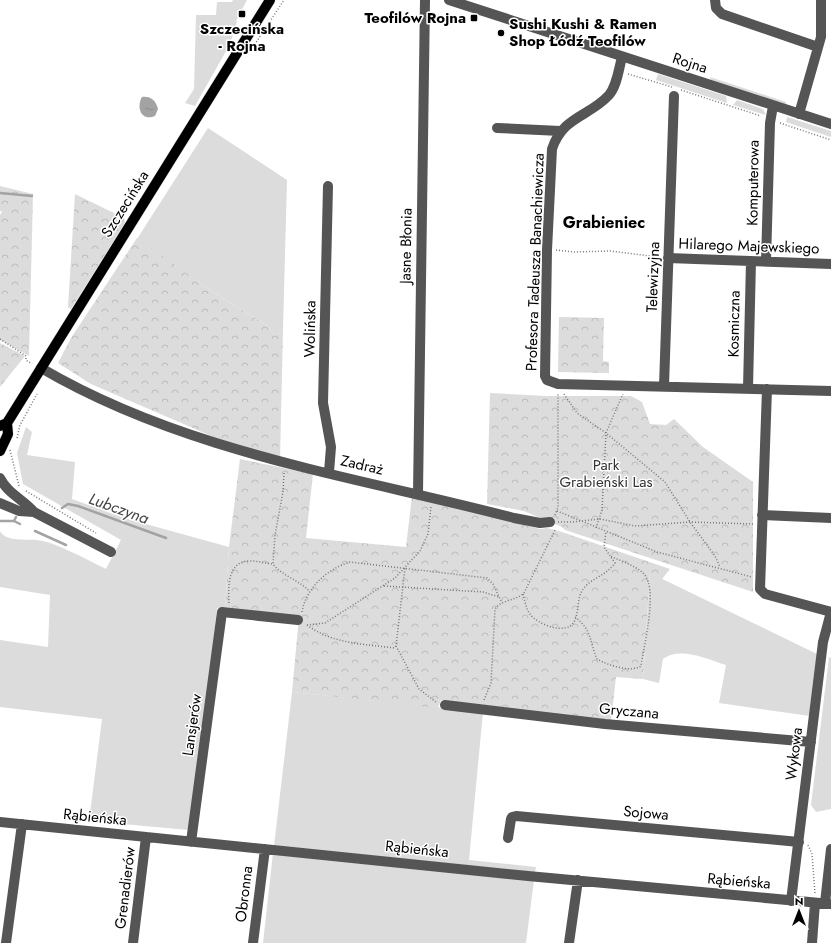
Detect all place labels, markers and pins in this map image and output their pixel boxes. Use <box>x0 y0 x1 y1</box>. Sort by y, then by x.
place label: Teofilów Rojna <box>364 7 466 29</box>
marker: Szczecińska - Rojna <box>237 9 247 19</box>
marker: Teofilów Rojna <box>469 13 479 23</box>
place label: Sushi Kushi & Ramen Shop Łódź Teofilów <box>509 13 657 52</box>
place label: Szczecińska - Rojna <box>200 18 284 57</box>
marker: Sushi Kushi & Ramen Shop Łódź Teofilów <box>496 28 506 38</box>

